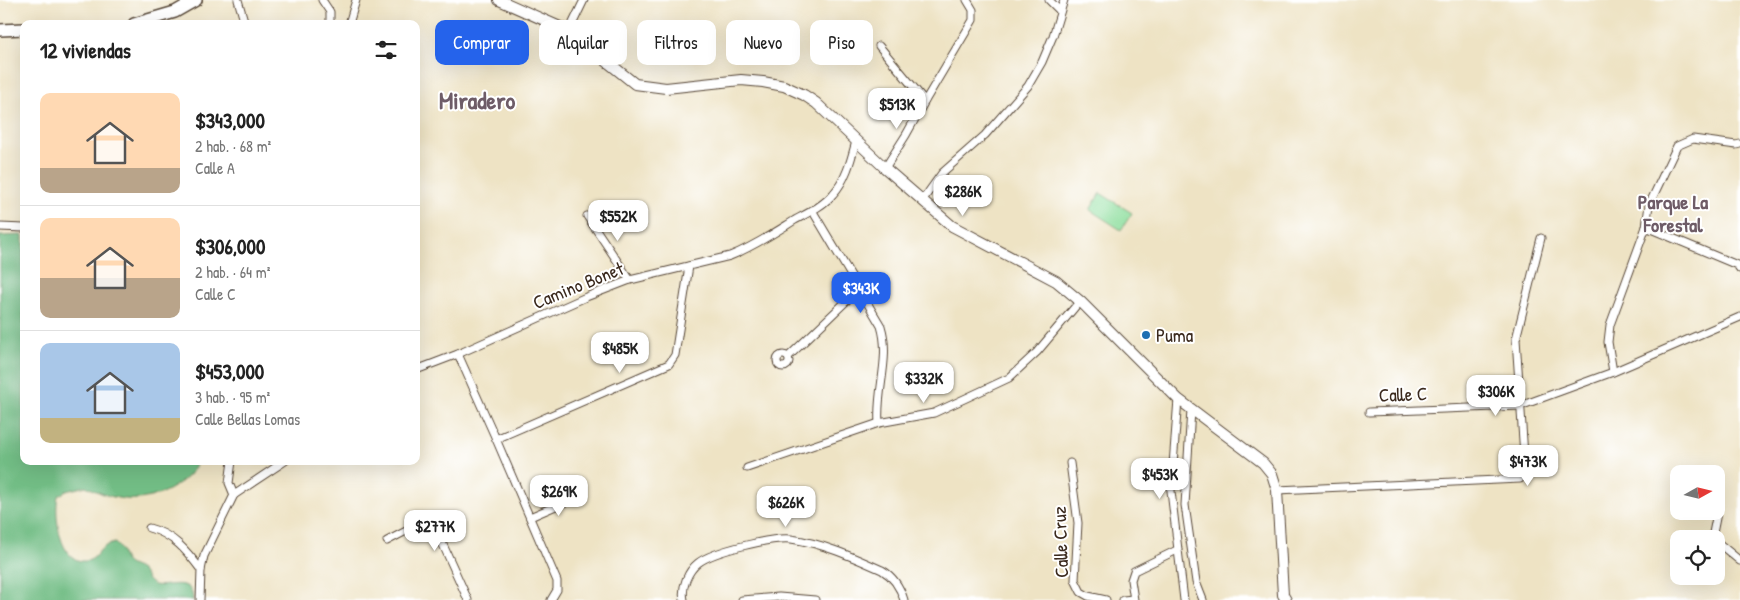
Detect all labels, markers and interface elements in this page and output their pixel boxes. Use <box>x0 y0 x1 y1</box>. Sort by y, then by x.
chip: Comprar <box>435 20 529 65</box>
chip: Alquilar <box>539 20 627 65</box>
chip: Filtros <box>637 20 716 65</box>
chip: Nuevo <box>726 20 800 65</box>
chip: Piso <box>810 20 873 65</box>
text: 12 viviendas <box>40 36 131 65</box>
icon: filters <box>372 36 400 64</box>
district label: Miradero <box>439 84 515 116</box>
pin: $513K <box>862 88 932 130</box>
text: $513K <box>879 93 915 115</box>
text: $343,000 <box>195 106 265 135</box>
icon: home <box>80 113 140 173</box>
text: 2 hab. · 68 m² <box>195 135 271 157</box>
text: Calle A <box>195 157 235 179</box>
pin: $286K <box>928 174 998 217</box>
text: $286K <box>944 180 982 202</box>
district label: Parque La Forestal <box>1638 188 1708 238</box>
pin: $552K <box>583 200 653 242</box>
text: $552K <box>599 205 637 227</box>
text: $306,000 <box>195 232 265 261</box>
icon: home <box>80 238 140 298</box>
street label: Camino Bonet <box>529 255 628 315</box>
text: 2 hab. · 64 m² <box>195 261 270 283</box>
pin: $343K <box>826 272 896 314</box>
text: $343K <box>843 277 879 299</box>
text: Calle C <box>195 283 236 305</box>
place label: Puma <box>1156 322 1194 348</box>
marker: Puma <box>1140 329 1152 341</box>
pin: $485K <box>585 332 655 374</box>
text: $485K <box>602 337 638 359</box>
text: $453,000 <box>195 357 264 386</box>
pin: $332K <box>889 362 959 404</box>
icon: home <box>80 363 140 423</box>
text: $332K <box>905 367 943 389</box>
pin: $306K <box>1461 374 1531 417</box>
street label: Calle C <box>1378 380 1428 408</box>
text: $306K <box>1477 380 1515 402</box>
text: 3 hab. · 95 m² <box>195 386 270 408</box>
text: Calle Bellas Lomas <box>195 408 300 430</box>
pin: $473K <box>1493 444 1563 487</box>
text: $473K <box>1509 450 1547 472</box>
pin: $453K <box>1125 458 1195 500</box>
text: $453K <box>1142 463 1178 485</box>
north arrow <box>1670 465 1725 520</box>
map controls <box>1670 465 1725 585</box>
pin: $269K <box>524 474 594 517</box>
text: $269K <box>541 480 577 502</box>
pin: $626K <box>751 486 821 528</box>
text: $626K <box>768 491 804 513</box>
street label: Calle Cruz <box>1046 506 1074 578</box>
pin: $277K <box>400 510 470 552</box>
text: $277K <box>415 515 455 537</box>
button: locate <box>1670 530 1725 585</box>

